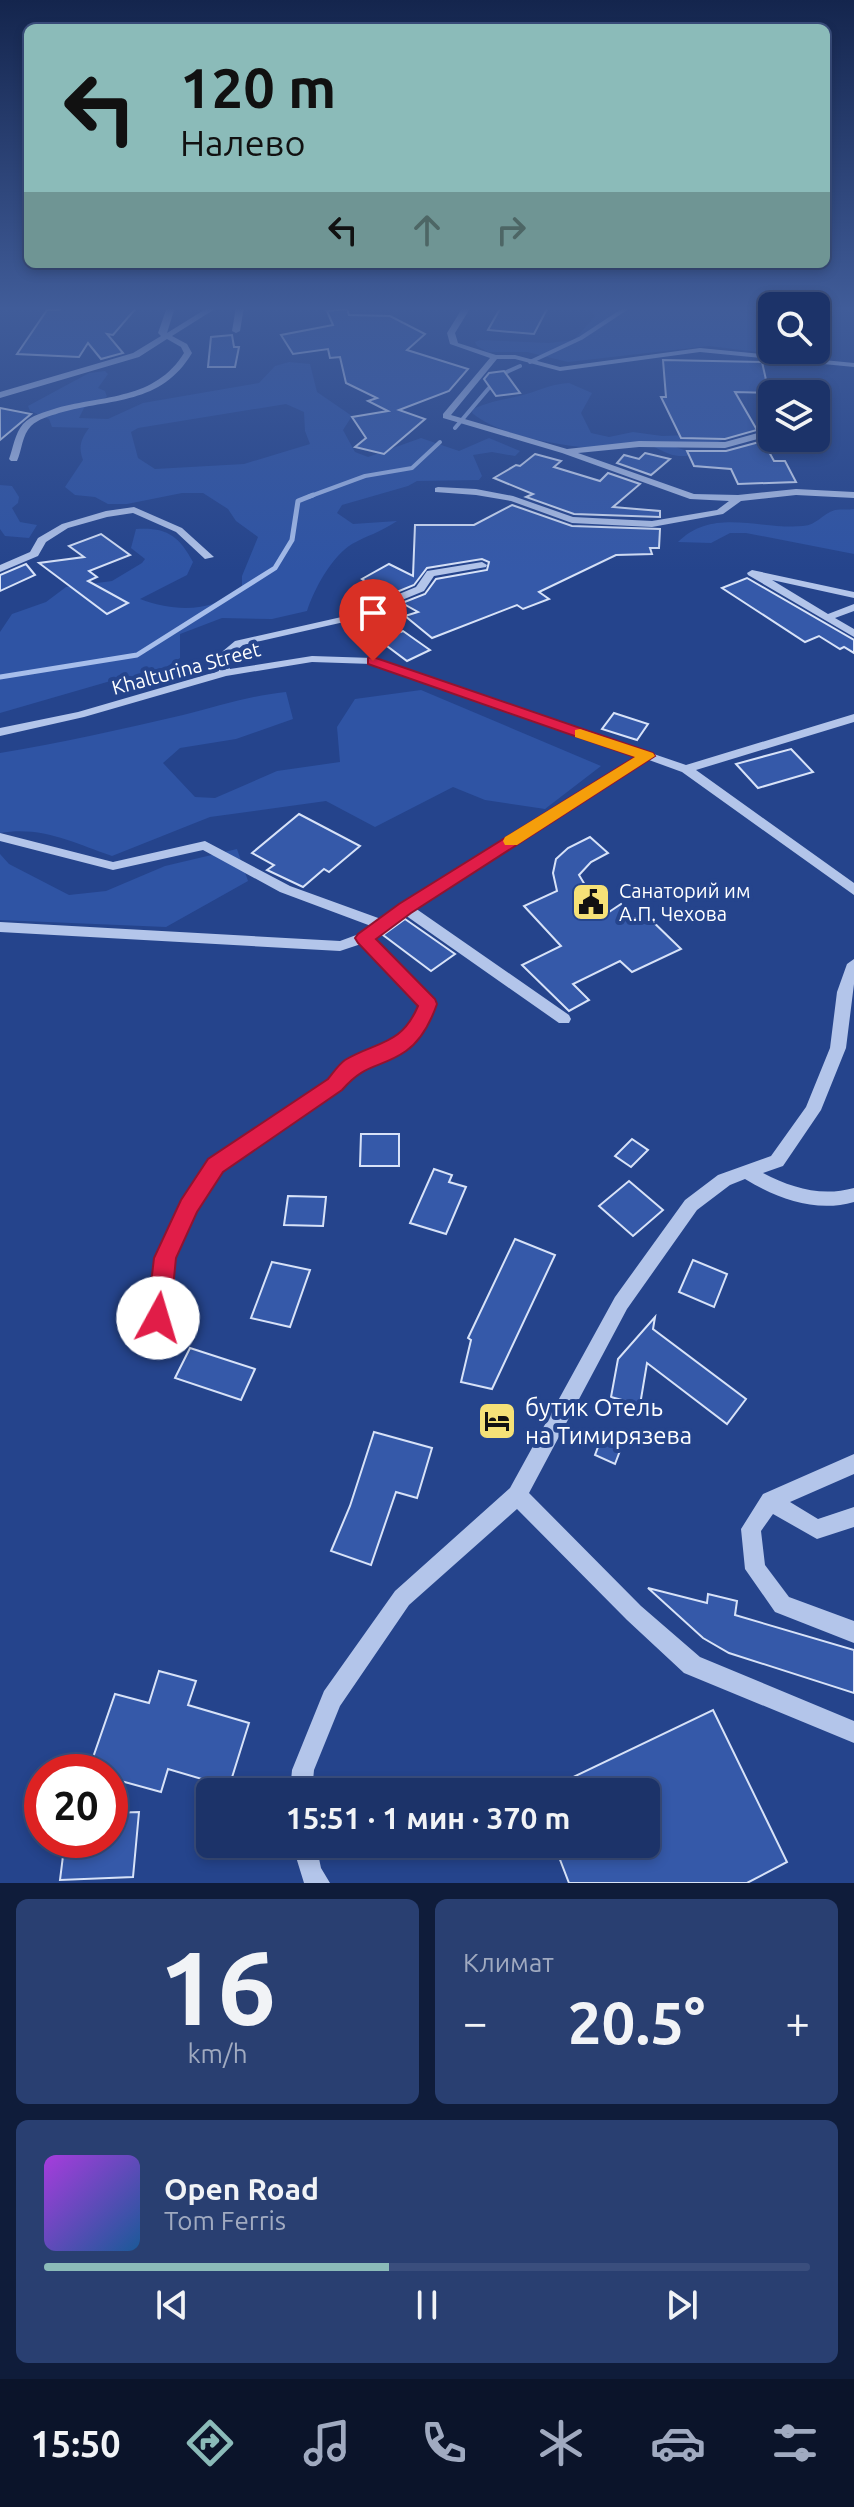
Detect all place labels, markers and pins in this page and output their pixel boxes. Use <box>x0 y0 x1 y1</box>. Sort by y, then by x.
pin <box>339 579 407 661</box>
place label: Санаторий им А.П. Чехова <box>619 879 750 925</box>
public building icon: Санаторий им А.П. Чехова <box>570 881 612 923</box>
place label: бутик Отель на Тимирязева <box>525 1394 692 1449</box>
hotel icon: бутик Отель на Тимирязева <box>476 1400 518 1442</box>

